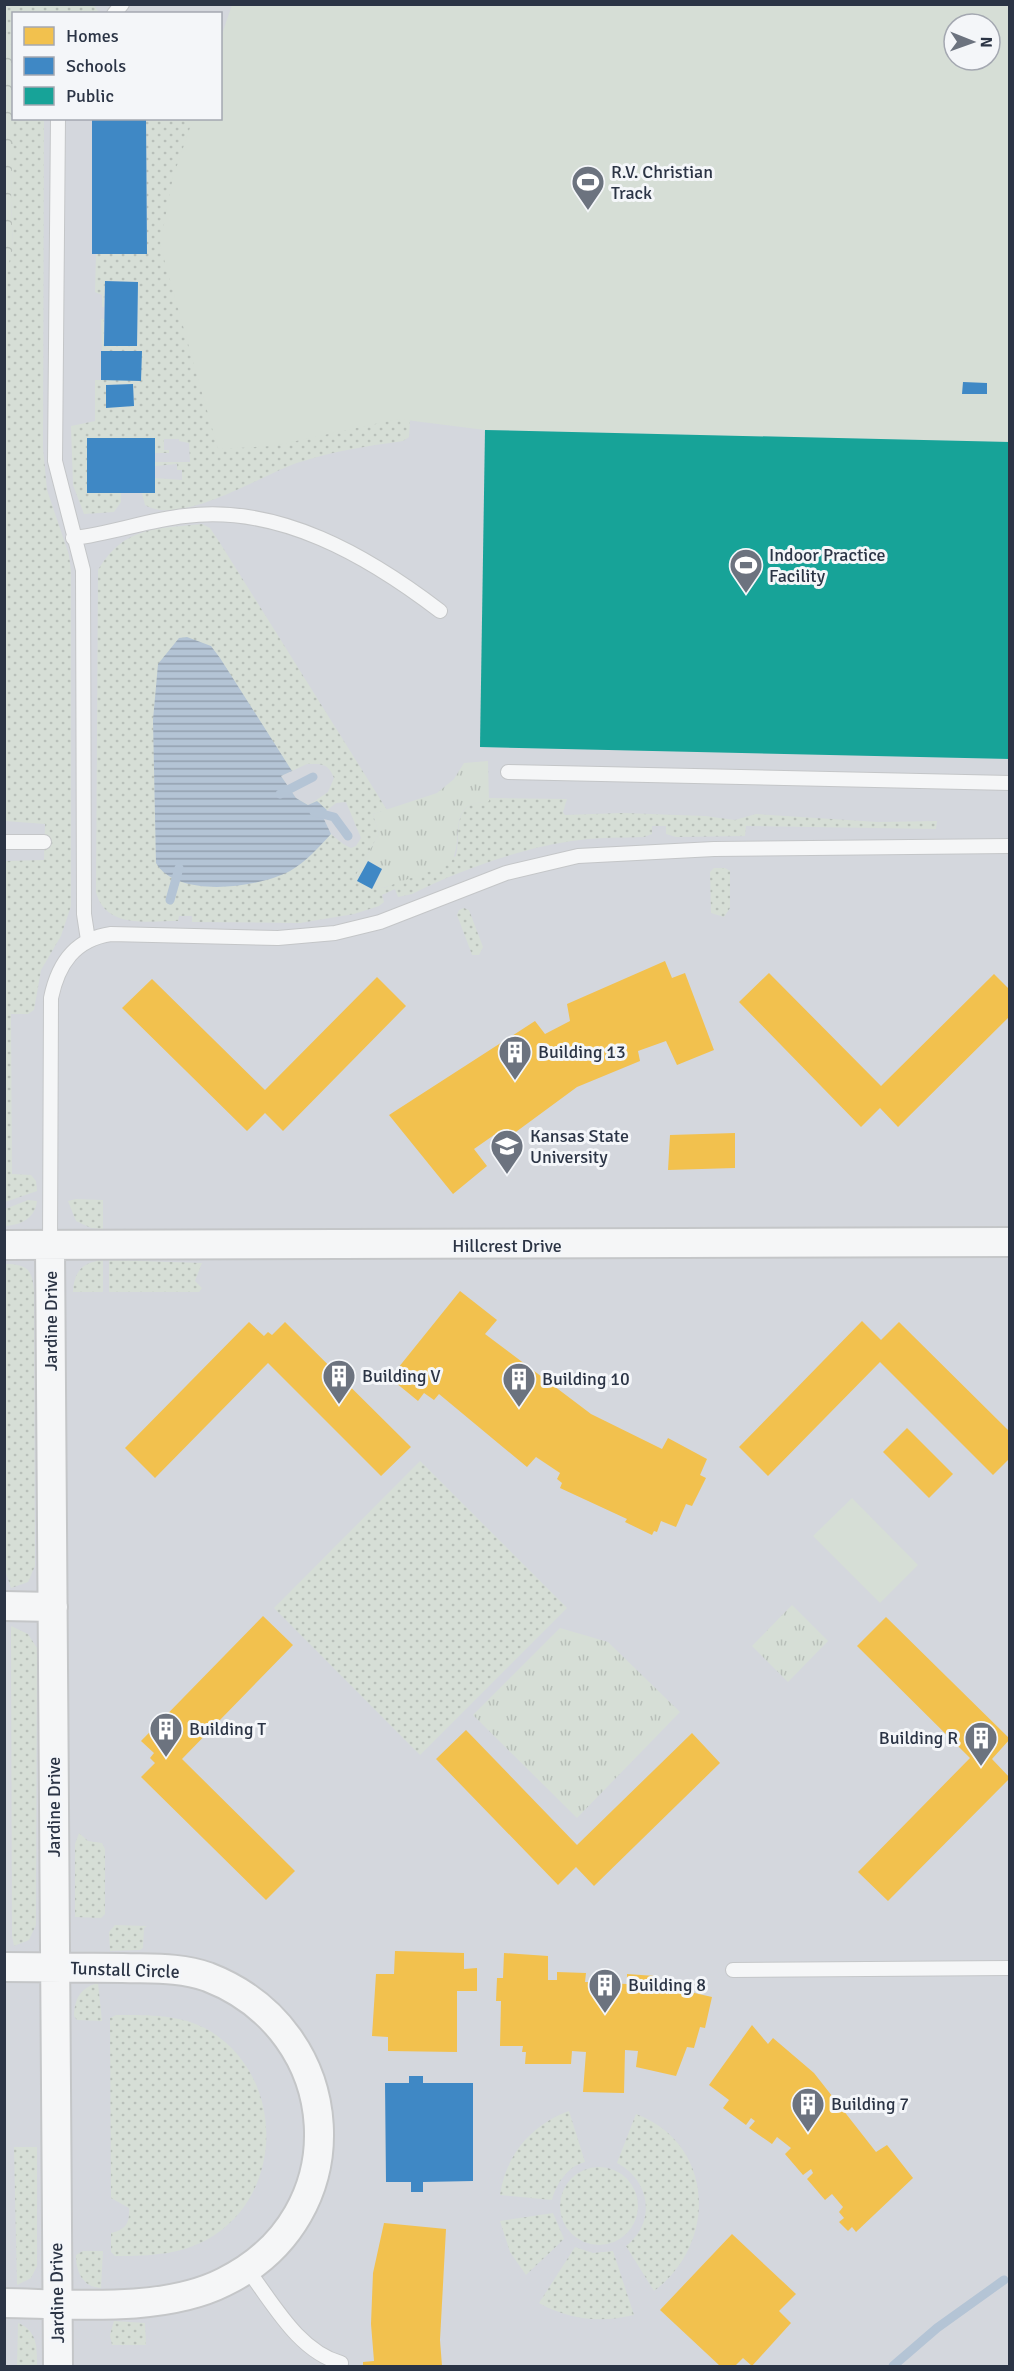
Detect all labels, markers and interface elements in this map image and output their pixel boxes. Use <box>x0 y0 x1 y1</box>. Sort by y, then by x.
legend <box>12 12 222 120</box>
north arrow <box>942 12 1002 72</box>
text: Homes <box>66 25 119 47</box>
text: N <box>976 37 996 48</box>
text: Schools <box>66 55 126 77</box>
text: Public <box>66 85 114 107</box>
place label: R.V. Christian Track <box>611 161 713 204</box>
sports icon: R.V. Christian Track <box>570 164 606 211</box>
place label: Indoor Practice Facility <box>769 544 886 587</box>
sports icon: Indoor Practice Facility <box>728 547 764 594</box>
building icon: Building 13 <box>497 1034 533 1081</box>
place label: Building 13 <box>538 1041 626 1063</box>
place label: Kansas State University <box>530 1125 629 1168</box>
school or university icon: Kansas State University <box>489 1128 525 1175</box>
street label: Hillcrest Drive <box>452 1235 562 1257</box>
street label: Jardine Drive <box>40 1271 62 1371</box>
building icon: Building V <box>321 1358 357 1405</box>
building icon: Building 10 <box>501 1361 537 1408</box>
place label: Building V <box>362 1365 441 1387</box>
place label: Building 10 <box>542 1368 630 1390</box>
building icon: Building T <box>148 1711 184 1758</box>
place label: Building T <box>189 1718 266 1740</box>
building icon: Building R <box>963 1720 999 1767</box>
place label: Building R <box>879 1727 958 1749</box>
street label: Jardine Drive <box>43 1757 65 1857</box>
street label: Tunstall Circle <box>70 1957 180 1983</box>
building icon: Building 8 <box>587 1967 623 2014</box>
place label: Building 8 <box>628 1974 706 1996</box>
building icon: Building 7 <box>790 2086 826 2133</box>
place label: Building 7 <box>831 2093 909 2115</box>
street label: Jardine Drive <box>45 2243 69 2343</box>

